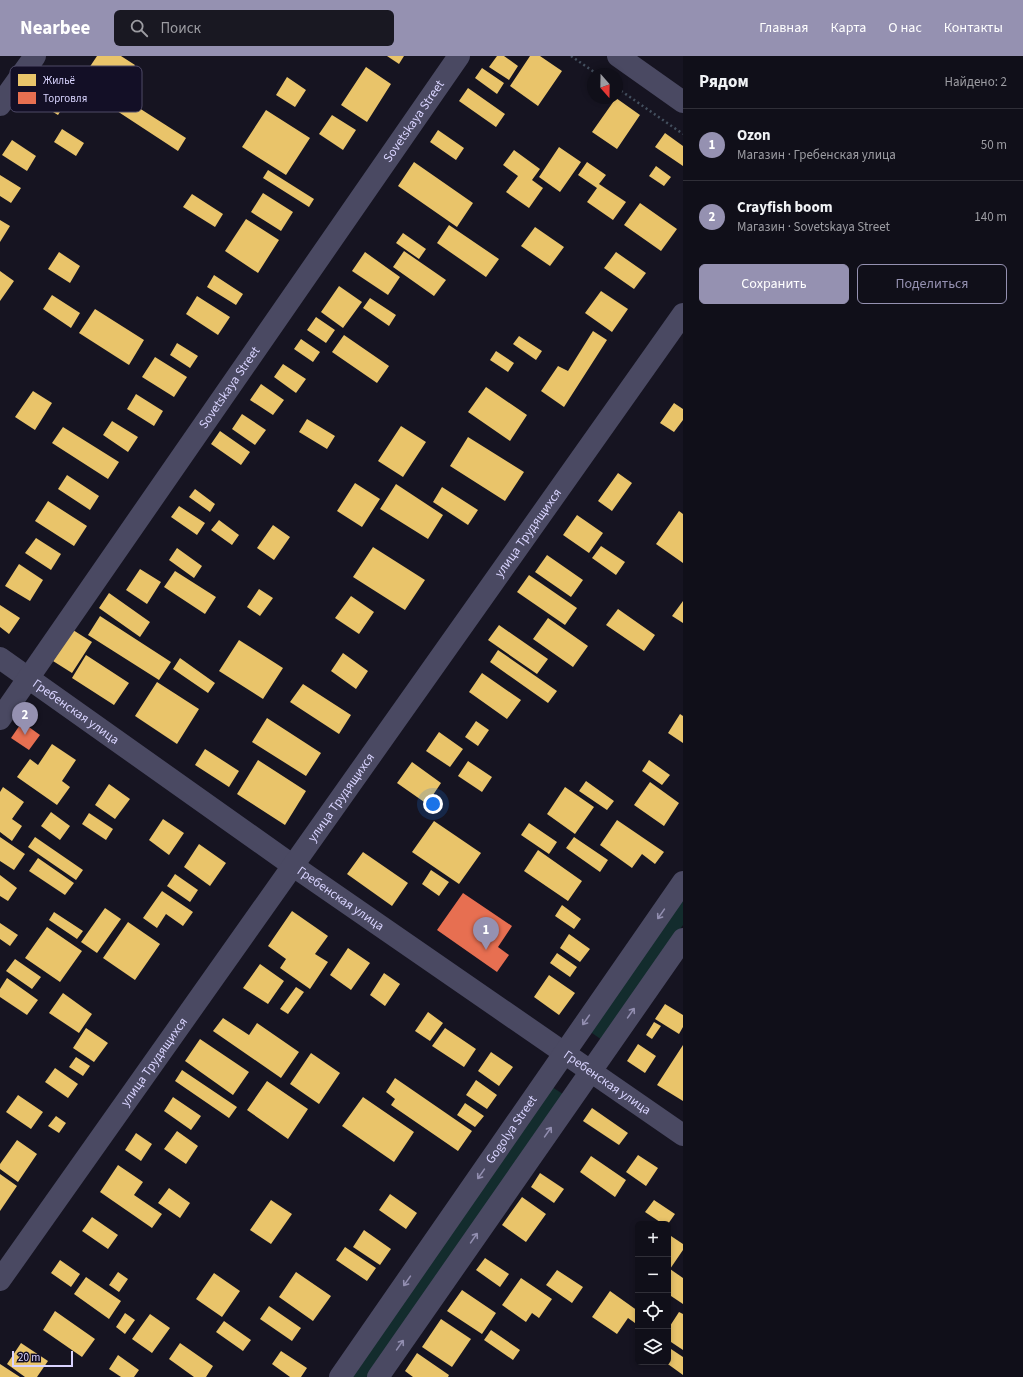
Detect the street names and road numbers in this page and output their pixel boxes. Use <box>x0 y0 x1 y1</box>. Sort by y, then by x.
street label: Sovetskaya Street <box>379 76 449 166</box>
street label: Sovetskaya Street <box>195 342 265 432</box>
street label: улица Трудящихся <box>491 485 566 581</box>
street label: Гребенская улица <box>29 675 123 749</box>
street label: улица Трудящихся <box>303 749 379 846</box>
street label: Гребенская улица <box>293 862 388 935</box>
street label: улица Трудящихся <box>116 1014 192 1110</box>
street label: Гребенская улица <box>560 1046 654 1119</box>
street label: Gogolya Street <box>481 1091 542 1167</box>

